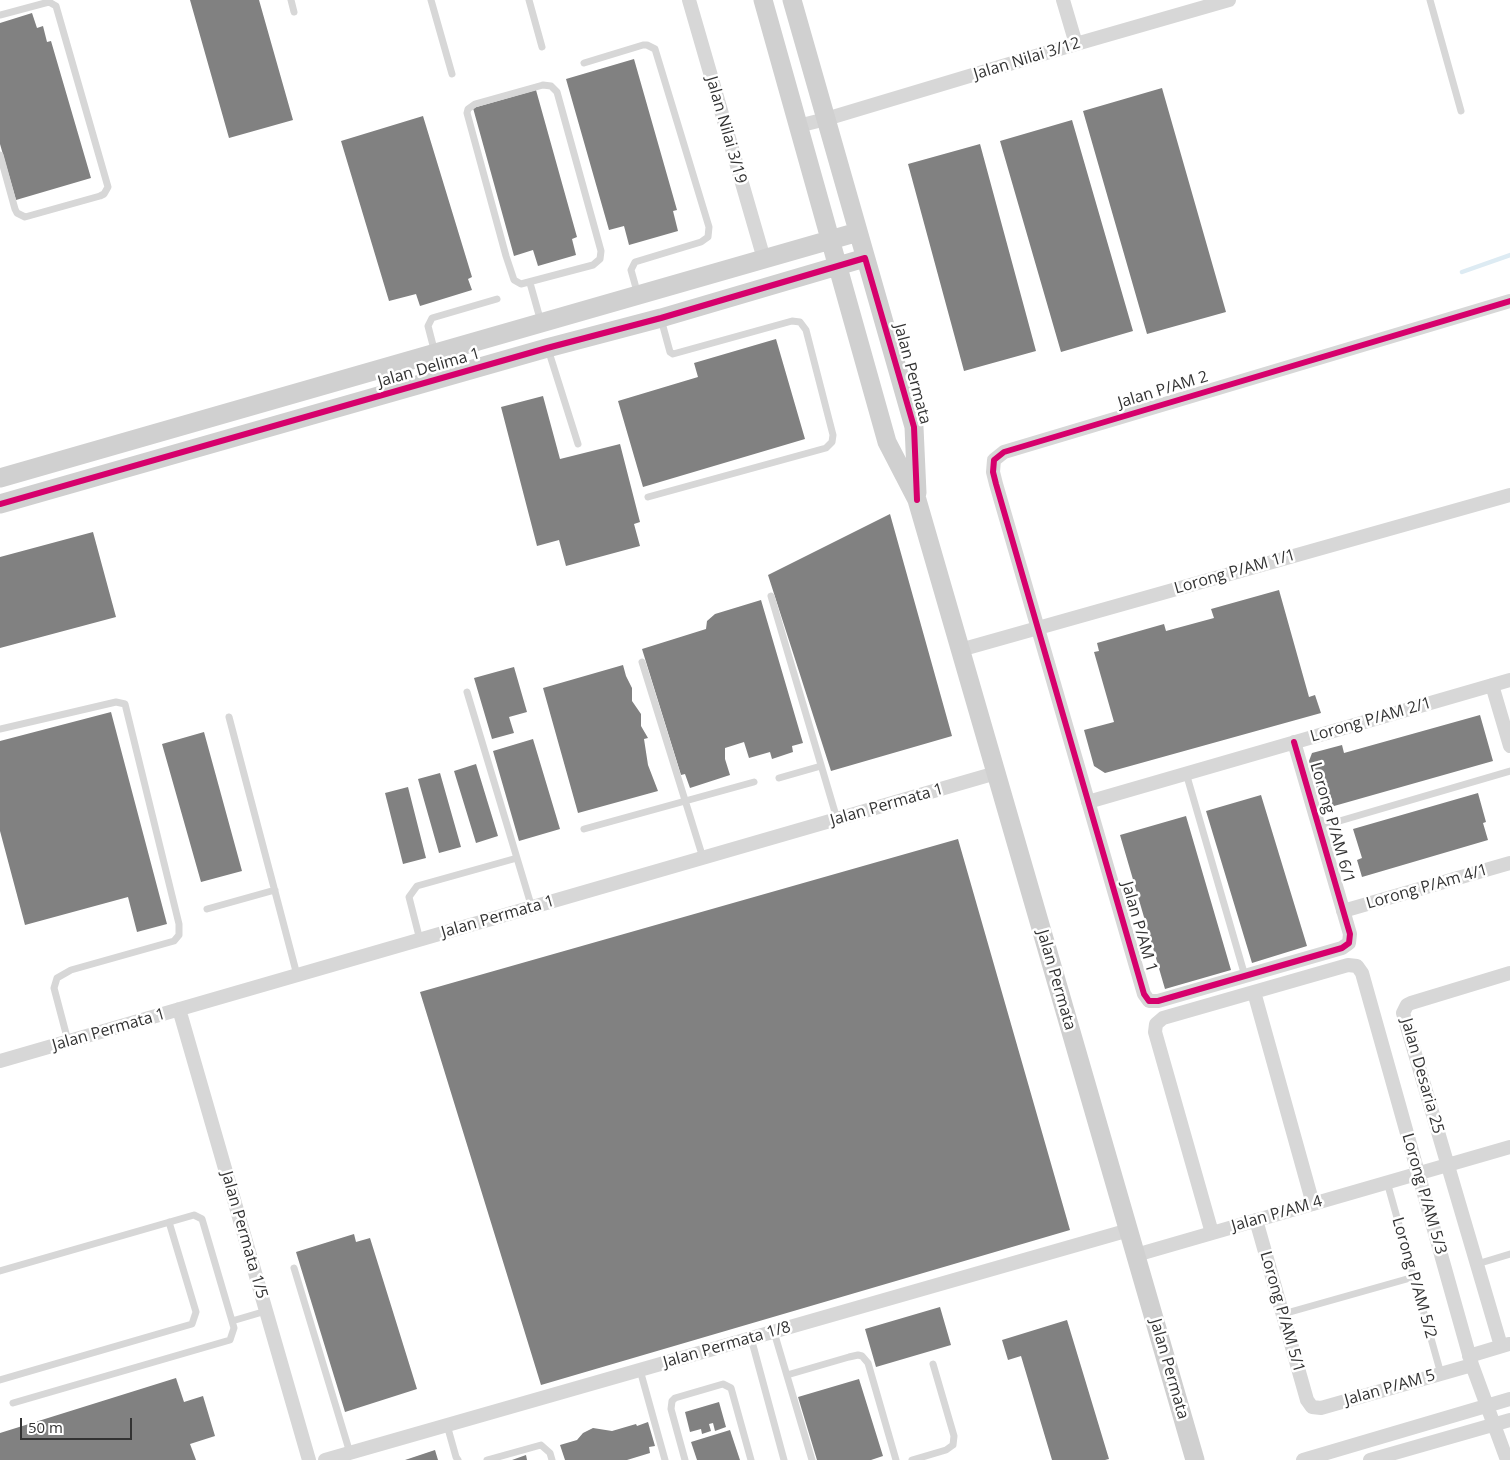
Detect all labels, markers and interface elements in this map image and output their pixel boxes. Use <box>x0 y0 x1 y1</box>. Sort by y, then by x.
street label: Jalan Nilai 3/12 <box>971 34 1083 84</box>
street label: Jalan Nilai 3/19 <box>702 74 750 186</box>
street label: Jalan Permata <box>889 322 935 426</box>
street label: Jalan Delima 1 <box>376 344 482 392</box>
street label: Jalan P/AM 2 <box>1116 367 1210 413</box>
street label: Lorong P/AM 1/1 <box>1172 546 1298 598</box>
street label: Lorong P/AM 2/1 <box>1308 694 1434 746</box>
street label: Lorong P/AM 6/1 <box>1306 760 1358 886</box>
street label: Jalan Permata 1 <box>828 780 946 830</box>
street label: Lorong P/Am 4/1 <box>1364 860 1490 914</box>
street label: Jalan P/AM 1 <box>1117 879 1161 975</box>
street label: Jalan Permata 1 <box>439 892 557 942</box>
street label: Jalan Permata <box>1033 928 1079 1032</box>
street label: Jalan Permata 1 <box>50 1005 168 1055</box>
street label: Jalan Desaria 25 <box>1396 1016 1448 1136</box>
street label: Lorong P/AM 5/3 <box>1398 1131 1450 1257</box>
street label: Jalan Permata 1/5 <box>217 1169 271 1301</box>
street label: Jalan P/AM 4 <box>1229 1192 1325 1236</box>
street label: Lorong P/AM 5/2 <box>1388 1215 1440 1341</box>
street label: Lorong P/AM 5/1 <box>1256 1249 1308 1375</box>
street label: Jalan Permata <box>1146 1317 1192 1421</box>
street label: Jalan Permata 1/8 <box>661 1318 793 1372</box>
street label: Jalan P/AM 5 <box>1342 1366 1438 1410</box>
scale bar <box>22 1408 135 1440</box>
text: 50 m <box>28 1417 63 1437</box>

